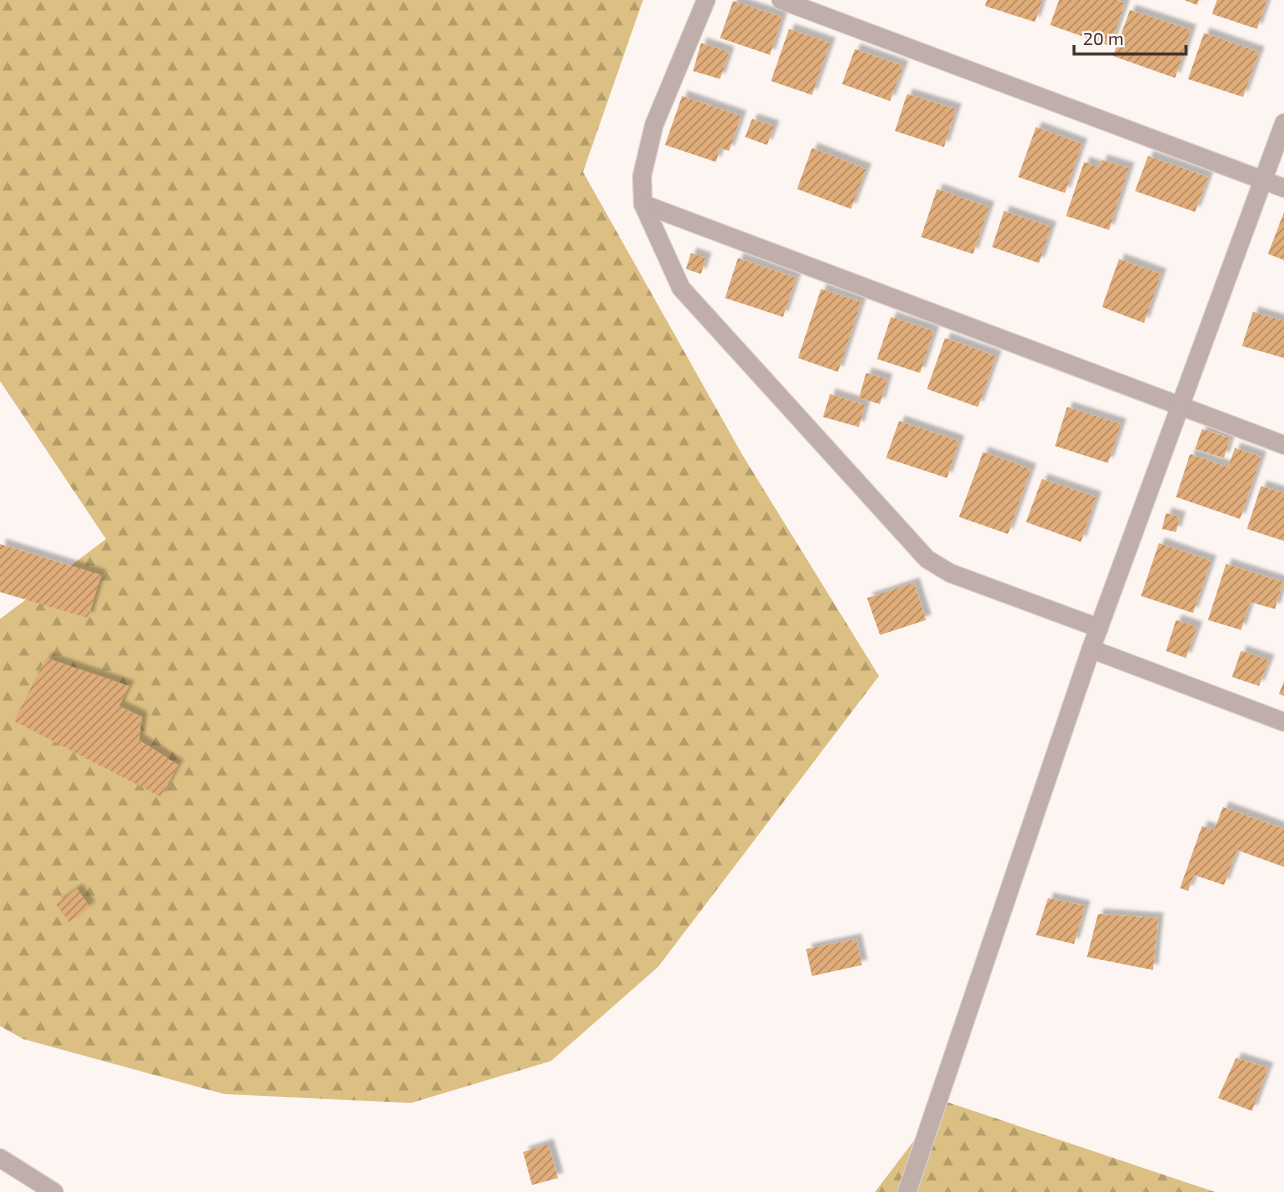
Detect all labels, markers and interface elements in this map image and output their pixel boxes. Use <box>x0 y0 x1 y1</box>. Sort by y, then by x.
scale bar <box>1074 18 1186 56</box>
text: 20 m <box>1083 27 1124 49</box>

